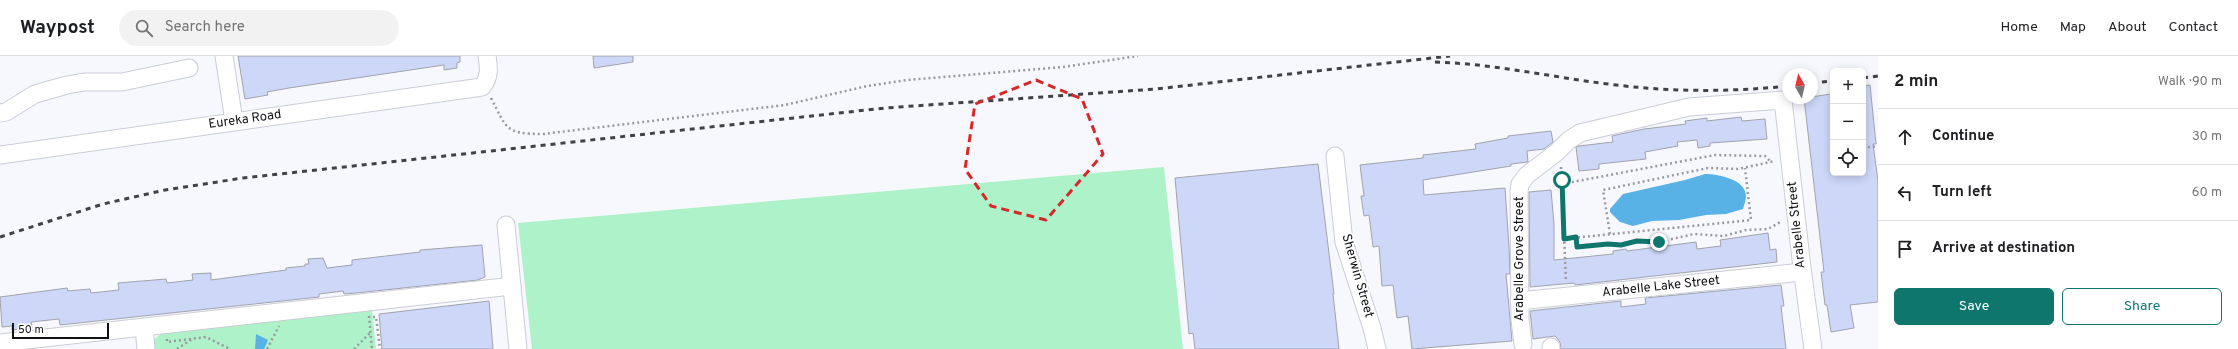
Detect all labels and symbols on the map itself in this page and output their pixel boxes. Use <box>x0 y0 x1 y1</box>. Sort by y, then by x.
north arrow <box>1782 68 1818 104</box>
street label: Eureka Road <box>207 107 283 133</box>
route start <box>1553 171 1571 189</box>
street label: Arabelle Street <box>1784 181 1810 269</box>
street label: Arabelle Grove Street <box>1512 196 1528 322</box>
street label: Sherwin Street <box>1337 232 1377 320</box>
route end <box>1650 233 1668 251</box>
street label: Arabelle Lake Street <box>1601 273 1721 301</box>
scale bar <box>12 321 109 340</box>

